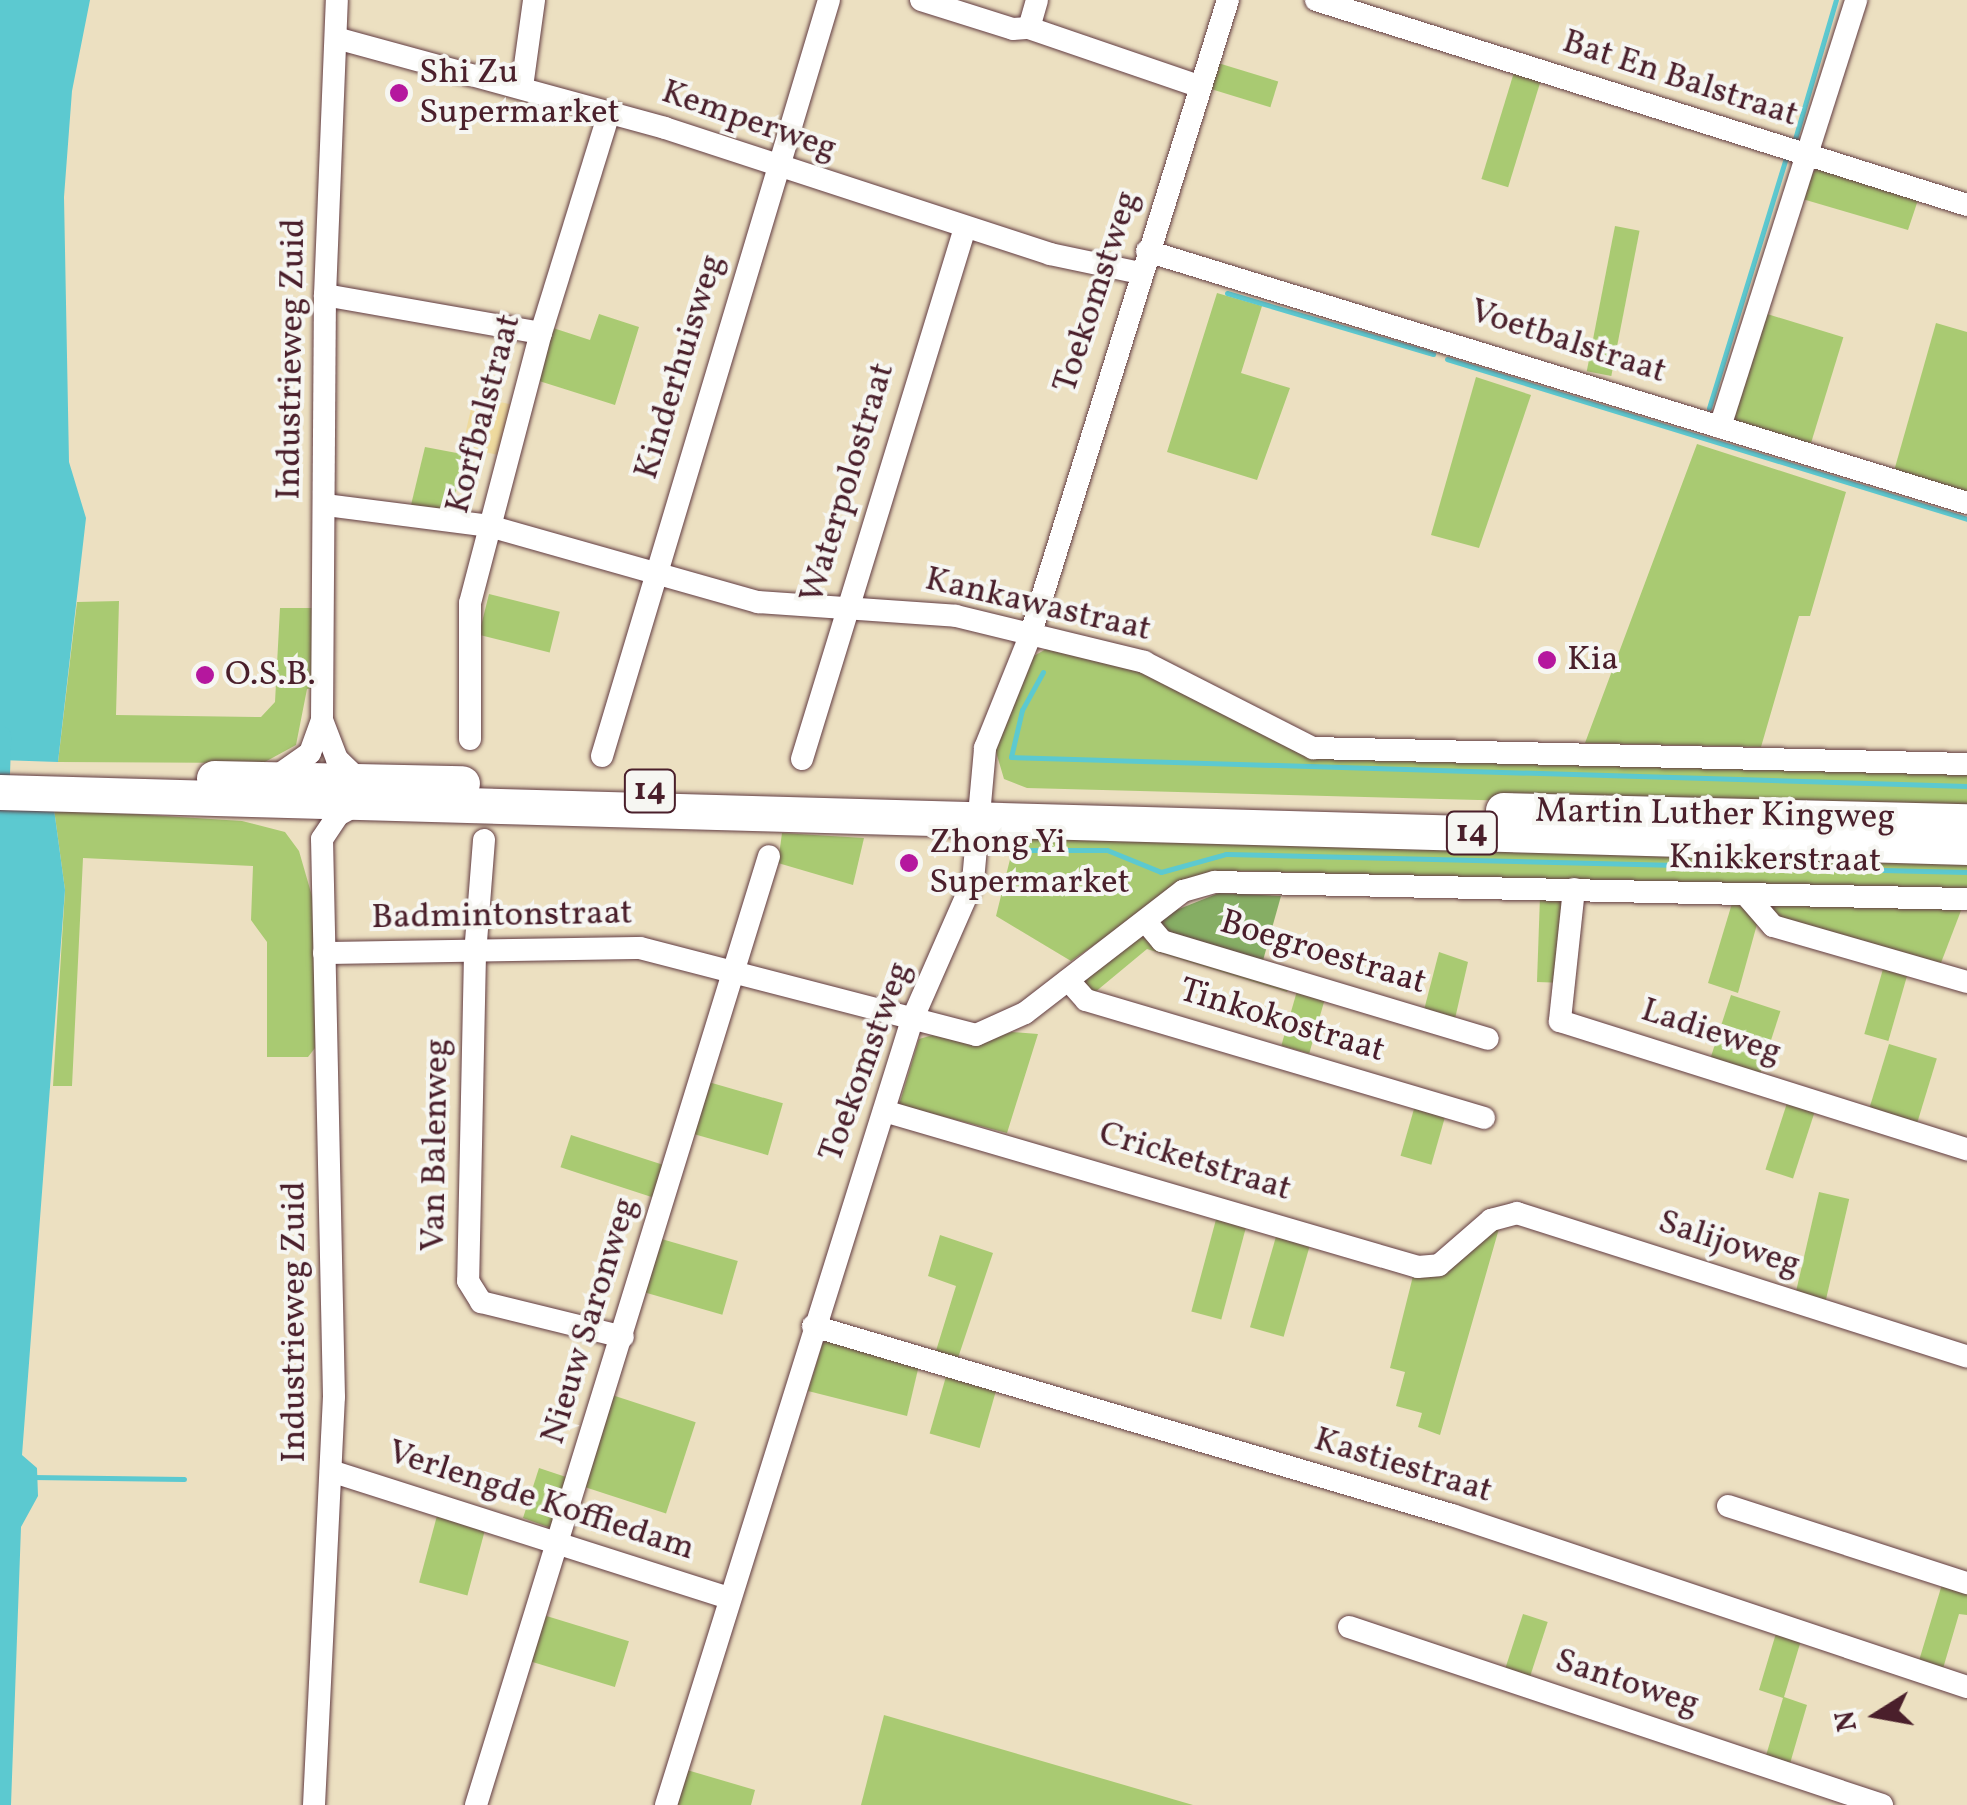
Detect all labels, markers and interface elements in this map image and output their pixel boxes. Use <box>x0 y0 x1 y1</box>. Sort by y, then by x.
street label: Bat En Balstraat <box>1557 21 1803 137</box>
place label: Shi Zu Supermarket <box>419 52 620 134</box>
street label: Kemperweg <box>656 71 842 171</box>
marker: Shi Zu Supermarket <box>388 82 410 104</box>
street label: Toekomstweg <box>1045 186 1149 398</box>
street label: Industrieweg Zuid <box>269 218 315 500</box>
street label: Kinderhuisweg <box>626 250 734 484</box>
street label: Voetbalstraat <box>1465 291 1671 393</box>
street label: Korfbalstraat <box>437 310 531 518</box>
street label: Waterpolostraat <box>792 358 904 608</box>
street label: Kankawastraat <box>921 559 1155 651</box>
place label: Kia <box>1567 639 1619 681</box>
marker: Kia <box>1536 649 1558 671</box>
place label: O.S.B. <box>225 654 316 696</box>
marker: O.S.B. <box>194 664 216 686</box>
road number: 14 <box>622 764 678 818</box>
street label: Martin Luther Kingweg <box>1534 791 1896 839</box>
road number: 14 <box>1444 806 1500 860</box>
place label: Zhong Yi Supermarket <box>929 822 1130 904</box>
street label: Knikkerstraat <box>1668 837 1882 883</box>
marker: Zhong Yi Supermarket <box>898 852 920 874</box>
street label: Badmintonstraat <box>371 893 633 939</box>
street label: Boegroestraat <box>1215 902 1431 1004</box>
street label: Toekomstweg <box>810 956 922 1168</box>
street label: Tinkokostraat <box>1174 970 1390 1072</box>
street label: Ladieweg <box>1636 990 1786 1074</box>
street label: Van Balenweg <box>413 1038 459 1252</box>
street label: Cricketstraat <box>1094 1113 1296 1211</box>
street label: Industrieweg Zuid <box>274 1181 316 1463</box>
street label: Nieuw Saronweg <box>532 1192 648 1450</box>
street label: Salijoweg <box>1653 1201 1805 1287</box>
street label: Kastiestraat <box>1309 1419 1497 1513</box>
street label: Verlengde Koffiedam <box>382 1432 700 1570</box>
street label: Santoweg <box>1550 1640 1704 1726</box>
north arrow <box>1827 1665 1927 1765</box>
text: N <box>1826 1707 1868 1735</box>

